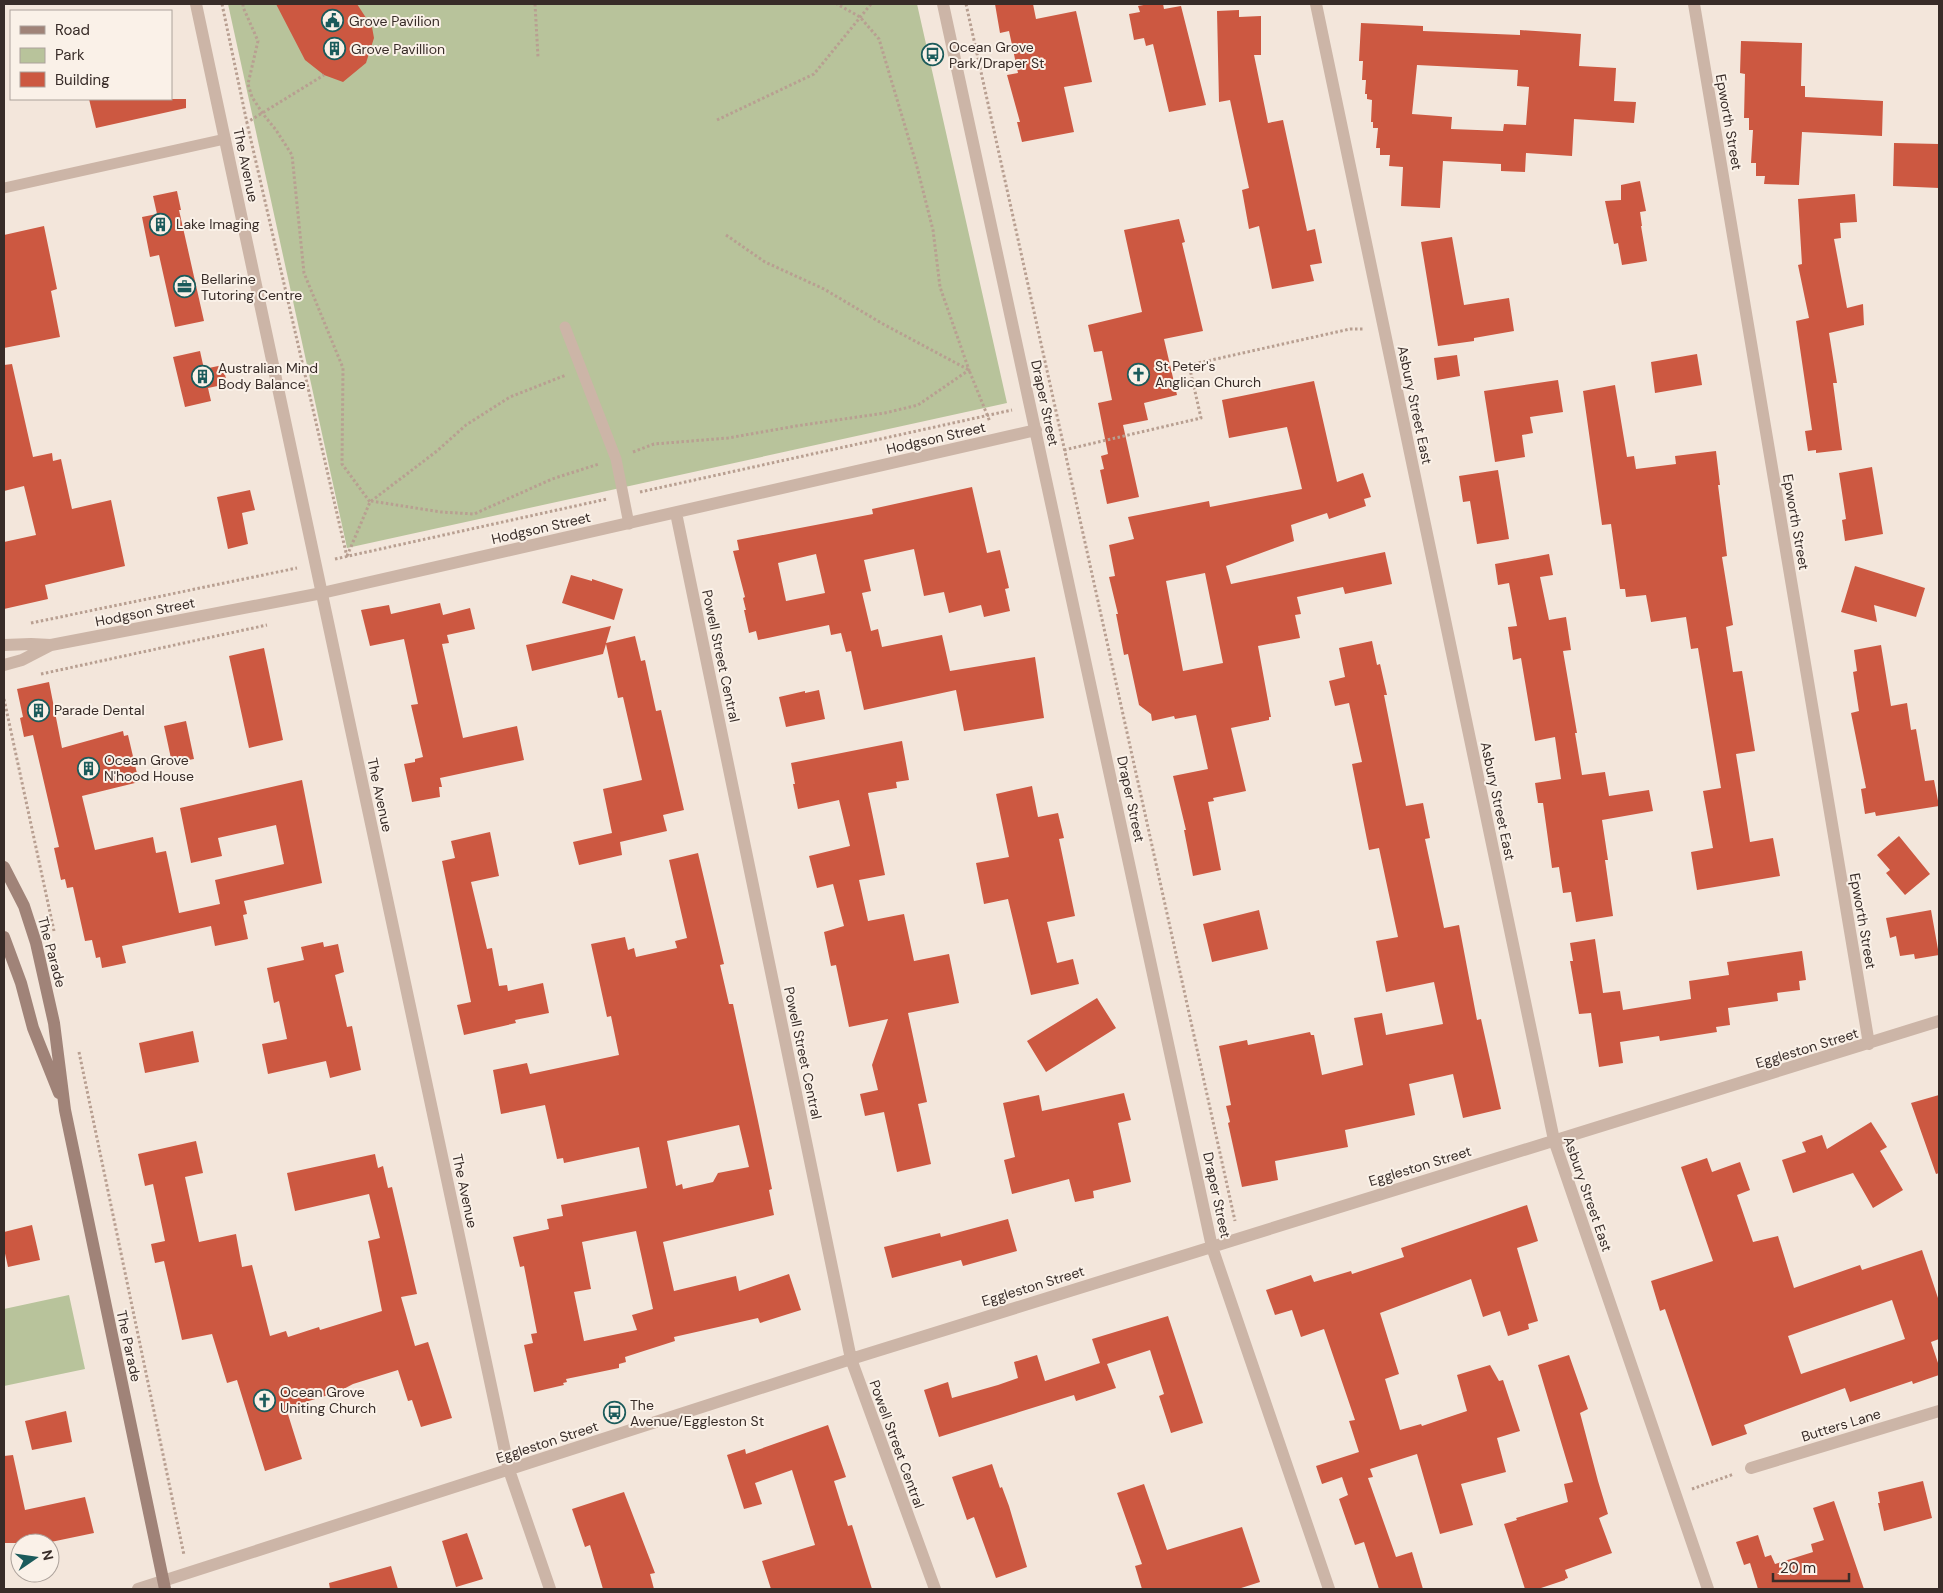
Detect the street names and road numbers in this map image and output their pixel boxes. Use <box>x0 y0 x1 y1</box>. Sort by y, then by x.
street label: Epworth Street <box>1712 73 1746 171</box>
street label: The Avenue <box>229 126 263 204</box>
street label: Asbury Street East <box>1394 344 1436 466</box>
street label: Draper Street <box>1027 358 1063 448</box>
street label: Hodgson Street <box>885 418 987 458</box>
street label: Epworth Street <box>1779 473 1813 571</box>
street label: Hodgson Street <box>490 508 592 548</box>
street label: Powell Street Central <box>698 588 744 724</box>
street label: Hodgson Street <box>94 594 196 630</box>
street label: Asbury Street East <box>1477 740 1519 862</box>
street label: Draper Street <box>1113 754 1149 844</box>
street label: The Avenue <box>363 756 397 834</box>
street label: Epworth Street <box>1846 872 1880 970</box>
street label: The Parade <box>34 915 70 989</box>
street label: Powell Street Central <box>780 985 826 1121</box>
street label: Eggleston Street <box>1754 1024 1860 1072</box>
street label: Asbury Street East <box>1560 1134 1616 1254</box>
street label: Eggleston Street <box>1367 1142 1473 1190</box>
street label: Draper Street <box>1199 1150 1235 1240</box>
street label: The Avenue <box>448 1152 482 1230</box>
street label: Eggleston Street <box>980 1262 1086 1310</box>
street label: The Parade <box>113 1309 145 1383</box>
street label: Powell Street Central <box>865 1378 929 1510</box>
street label: Butters Lane <box>1799 1404 1883 1446</box>
street label: Eggleston Street <box>494 1417 600 1467</box>

